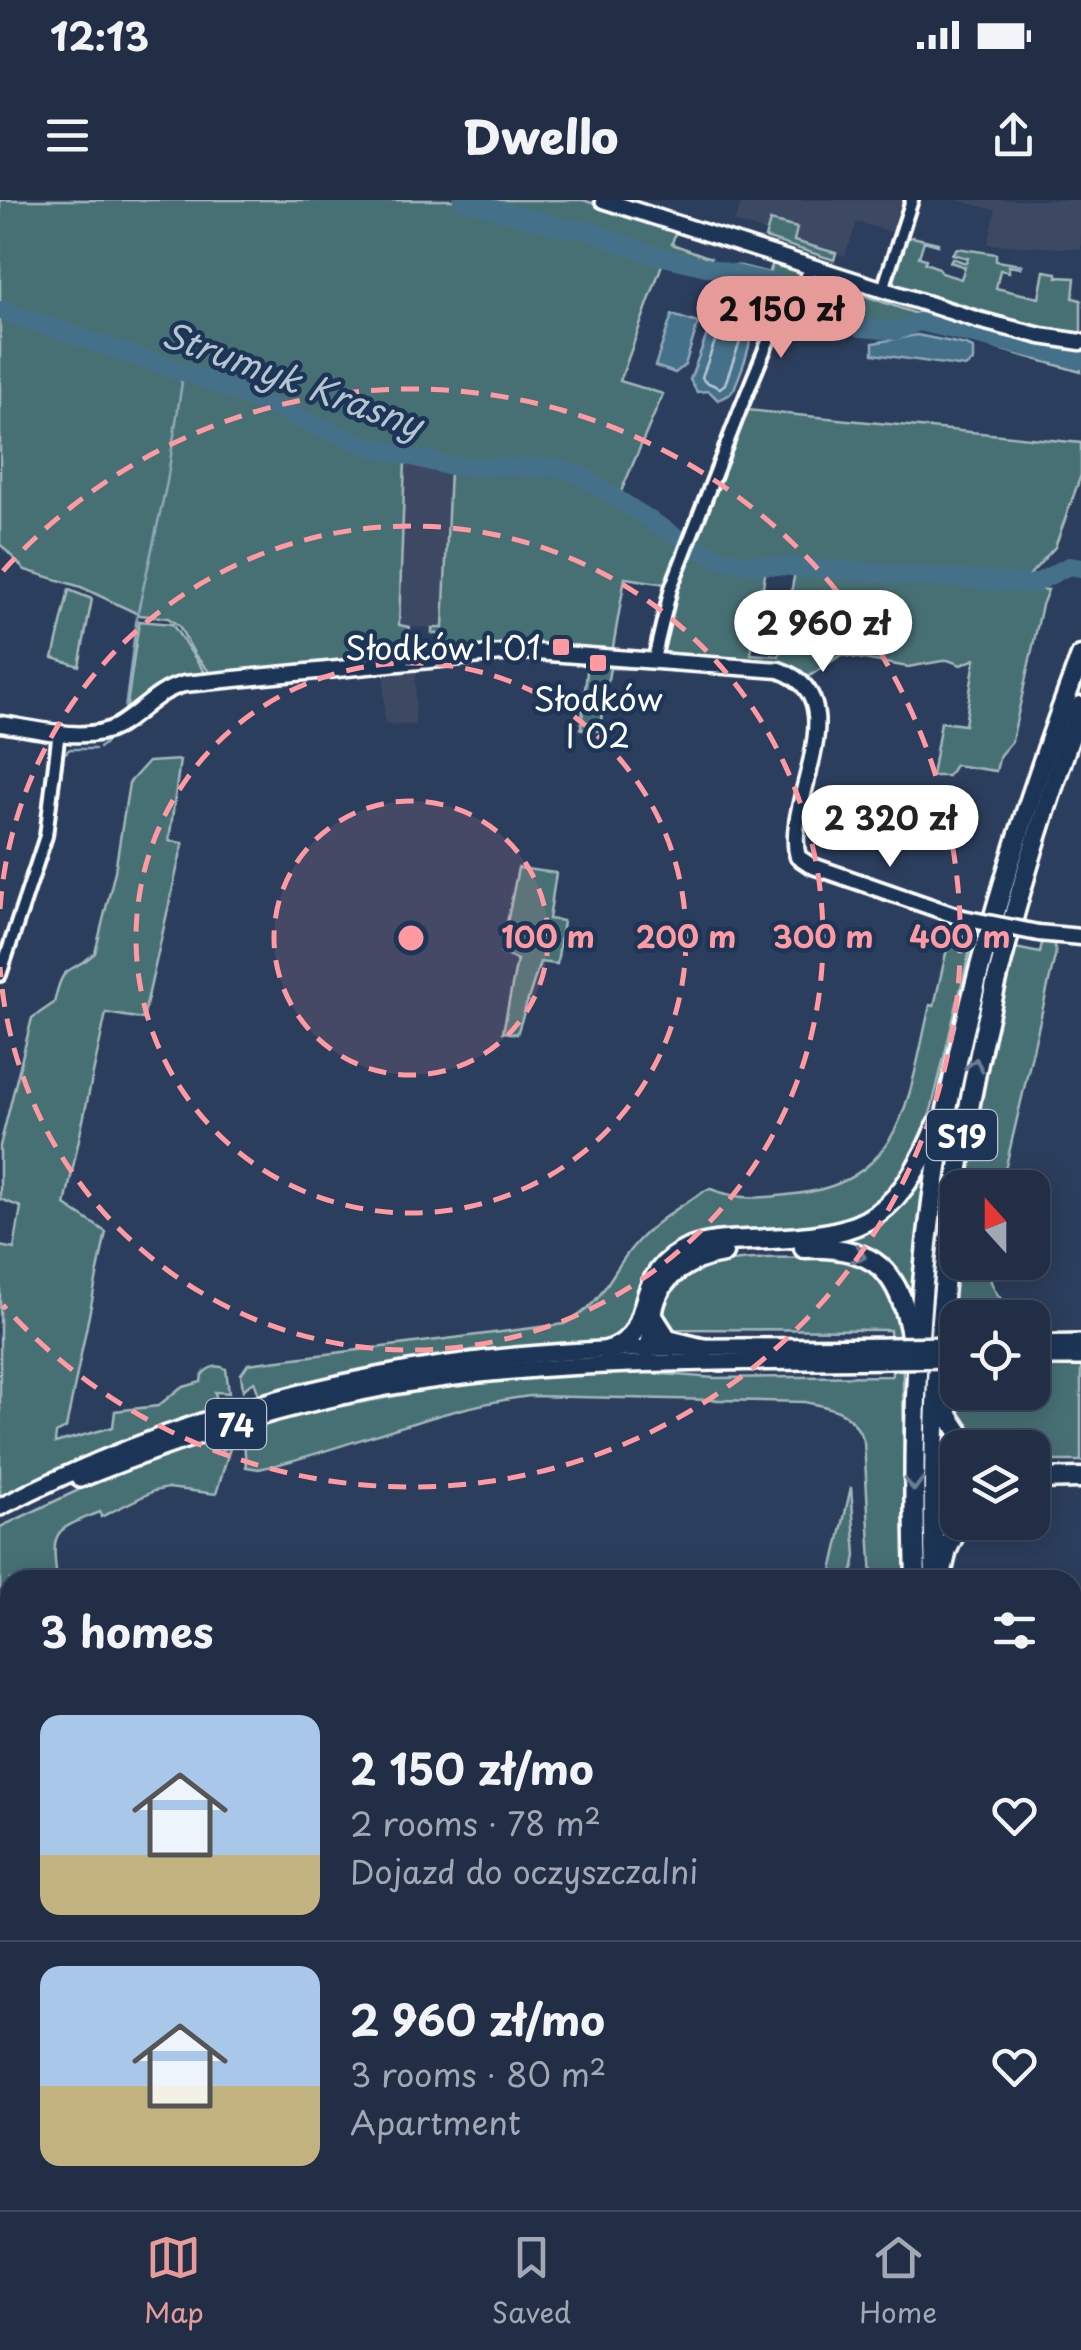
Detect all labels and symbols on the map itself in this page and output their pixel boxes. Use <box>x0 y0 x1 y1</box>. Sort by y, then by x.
pin: 2 150 zł <box>678 276 884 361</box>
water label: Strumyk Krasny <box>155 306 433 451</box>
pin: 2 960 zł <box>720 590 926 675</box>
place label: Słodków I 01 <box>345 623 541 671</box>
marker: Słodków I 01 <box>550 636 572 658</box>
marker: Słodków I 02 <box>587 652 609 674</box>
place label: Słodków I 02 <box>533 674 663 759</box>
pin: 2 320 zł <box>787 785 993 870</box>
text: 100 m <box>501 913 595 958</box>
text: 200 m <box>636 913 736 958</box>
text: 300 m <box>772 913 874 958</box>
text: 400 m <box>909 913 1011 958</box>
centre of rings <box>393 920 429 956</box>
one-way arrow <box>964 1057 985 1074</box>
road number: S19 <box>927 1110 997 1160</box>
north arrow <box>940 1170 1050 1280</box>
one-way arrow <box>849 1243 867 1263</box>
road number: 74 <box>206 1399 266 1449</box>
one-way arrow <box>903 1478 925 1493</box>

